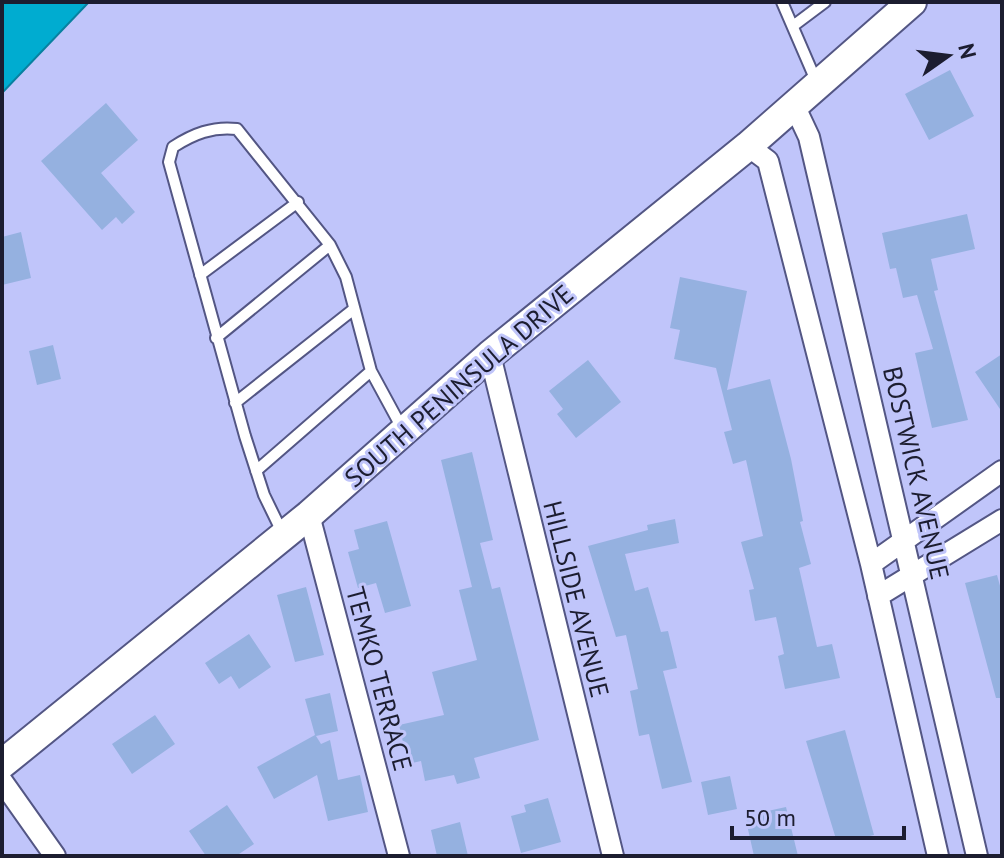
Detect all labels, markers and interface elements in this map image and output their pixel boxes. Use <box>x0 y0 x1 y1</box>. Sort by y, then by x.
north arrow <box>908 16 988 96</box>
text: N <box>952 41 983 62</box>
street label: SOUTH PENINSULA DRIVE <box>337 277 580 494</box>
street label: BOSTWICK AVENUE <box>876 363 957 583</box>
street label: HILLSIDE AVENUE <box>536 497 617 701</box>
street label: TEMKO TERRACE <box>339 583 420 775</box>
scale bar <box>732 790 904 840</box>
text: 50 m <box>744 802 796 833</box>

